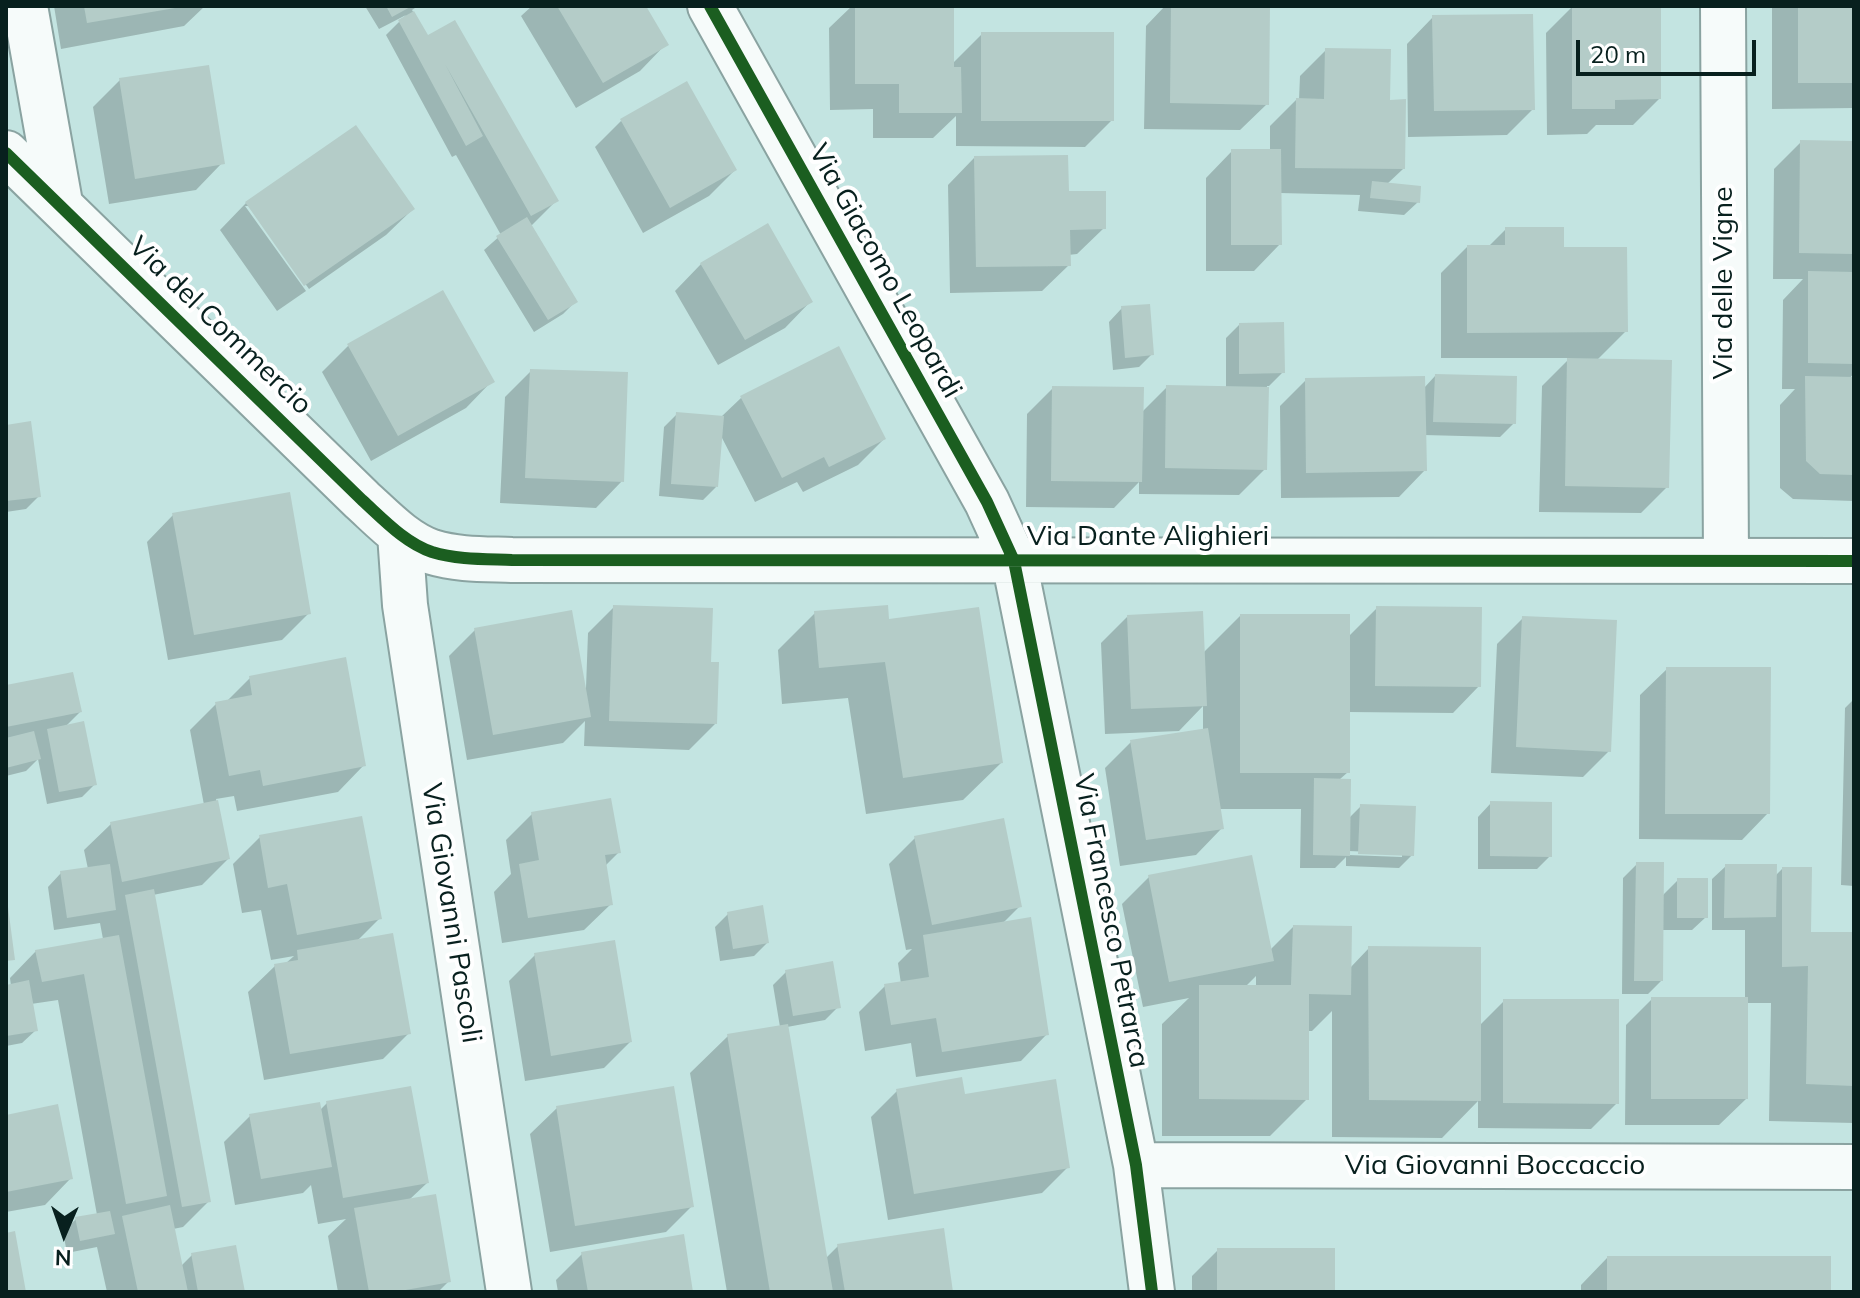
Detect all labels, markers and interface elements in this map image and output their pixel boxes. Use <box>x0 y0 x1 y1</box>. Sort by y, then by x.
scale bar <box>1580 24 1760 74</box>
text: 20 m <box>1590 39 1646 69</box>
street label: Via Giacomo Leopardi <box>801 138 969 404</box>
street label: Via delle Vigne <box>1707 187 1741 379</box>
street label: Via del Commercio <box>122 230 318 422</box>
street label: Via Dante Alighieri <box>1027 520 1269 554</box>
street label: Via Francesco Petrarca <box>1066 771 1156 1071</box>
street label: Via Giovanni Pascoli <box>414 781 488 1045</box>
street label: Via Giovanni Boccaccio <box>1345 1149 1645 1183</box>
north arrow <box>24 1194 104 1274</box>
text: N <box>54 1244 72 1272</box>

